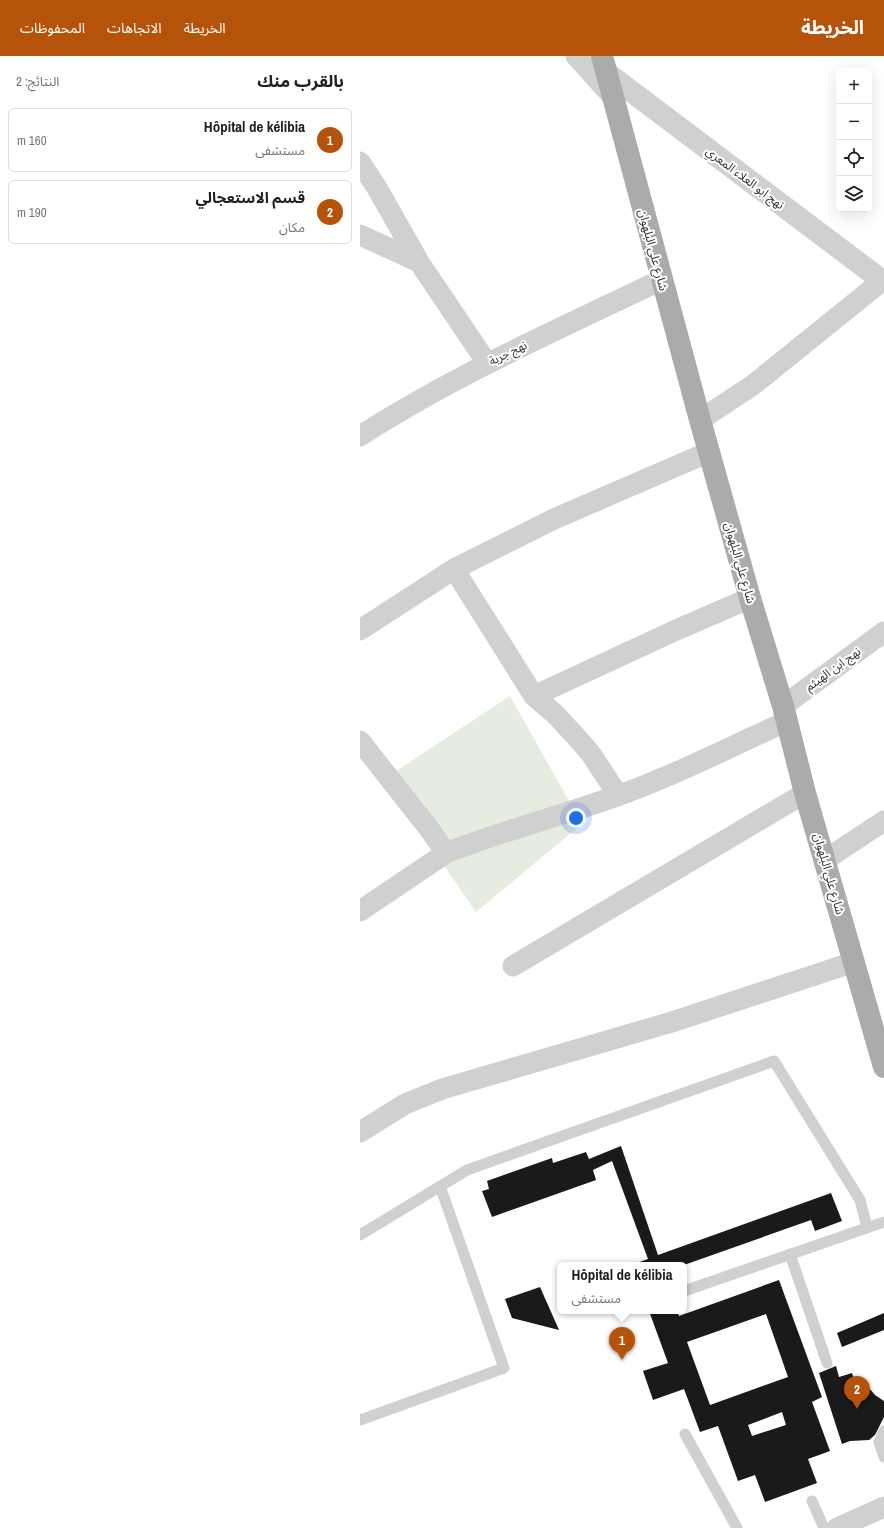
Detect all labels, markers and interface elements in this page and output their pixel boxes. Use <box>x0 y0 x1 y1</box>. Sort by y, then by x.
text: الخريطة <box>801 14 864 40</box>
text: المحفوظات <box>20 19 85 37</box>
text: الاتجاهات <box>107 19 162 37</box>
text: الخريطة <box>184 19 226 37</box>
map controls <box>836 68 872 212</box>
button: + <box>836 68 872 104</box>
text: بالقرب منك <box>257 69 344 92</box>
text: النتائج: 2 <box>16 73 59 90</box>
button: − <box>836 104 872 140</box>
text: Hôpital de kélibia <box>204 116 305 137</box>
text: 160 m <box>17 132 47 149</box>
text: 1 <box>327 132 333 149</box>
button: locate <box>836 140 872 176</box>
text: مستشفى <box>255 142 305 159</box>
street label: نهج ابو العلاء المعري <box>701 143 788 214</box>
button: layers <box>836 176 872 212</box>
text: قسم الاستعجالي <box>196 187 305 208</box>
text: 190 m <box>17 204 47 221</box>
text: 2 <box>327 204 333 221</box>
street label: شارع علي البلهوان <box>633 207 672 293</box>
text: مكان <box>279 219 305 236</box>
street label: نهج جربة <box>486 337 530 370</box>
street label: شارع علي البلهوان <box>719 520 759 606</box>
street label: نهج ابن الهيثم <box>802 643 865 695</box>
your location <box>566 808 586 828</box>
street label: شارع علي البلهوان <box>808 831 848 917</box>
popup <box>557 1262 687 1314</box>
text: Hôpital de kélibia <box>571 1264 673 1285</box>
text: مستشفى <box>571 1290 621 1307</box>
pin: 1 <box>609 1327 635 1360</box>
pin: 2 <box>844 1376 870 1409</box>

